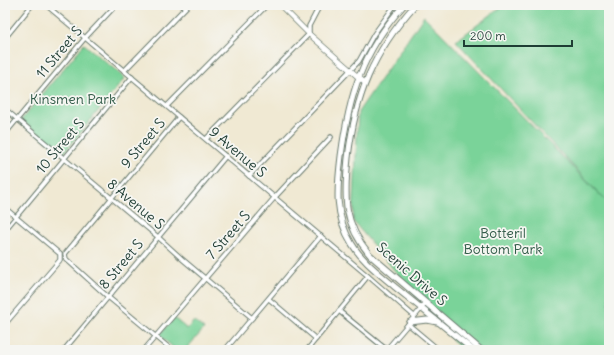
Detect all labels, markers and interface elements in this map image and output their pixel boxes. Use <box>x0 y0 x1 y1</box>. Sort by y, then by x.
street label: 11 Street S <box>32 22 86 82</box>
scale bar <box>464 22 572 48</box>
text: 200 m <box>470 28 506 43</box>
park label: Kinsmen Park <box>30 90 116 108</box>
street label: 9 Street S <box>117 114 169 172</box>
street label: 10 Street S <box>32 115 88 177</box>
street label: 9 Avenue S <box>206 123 271 181</box>
street label: 8 Avenue S <box>104 175 169 233</box>
street label: 7 Street S <box>202 207 254 263</box>
park label: Botteril Bottom Park <box>464 224 542 258</box>
street label: 8 Street S <box>95 235 147 293</box>
street label: Scenic Drive S <box>373 238 451 310</box>

